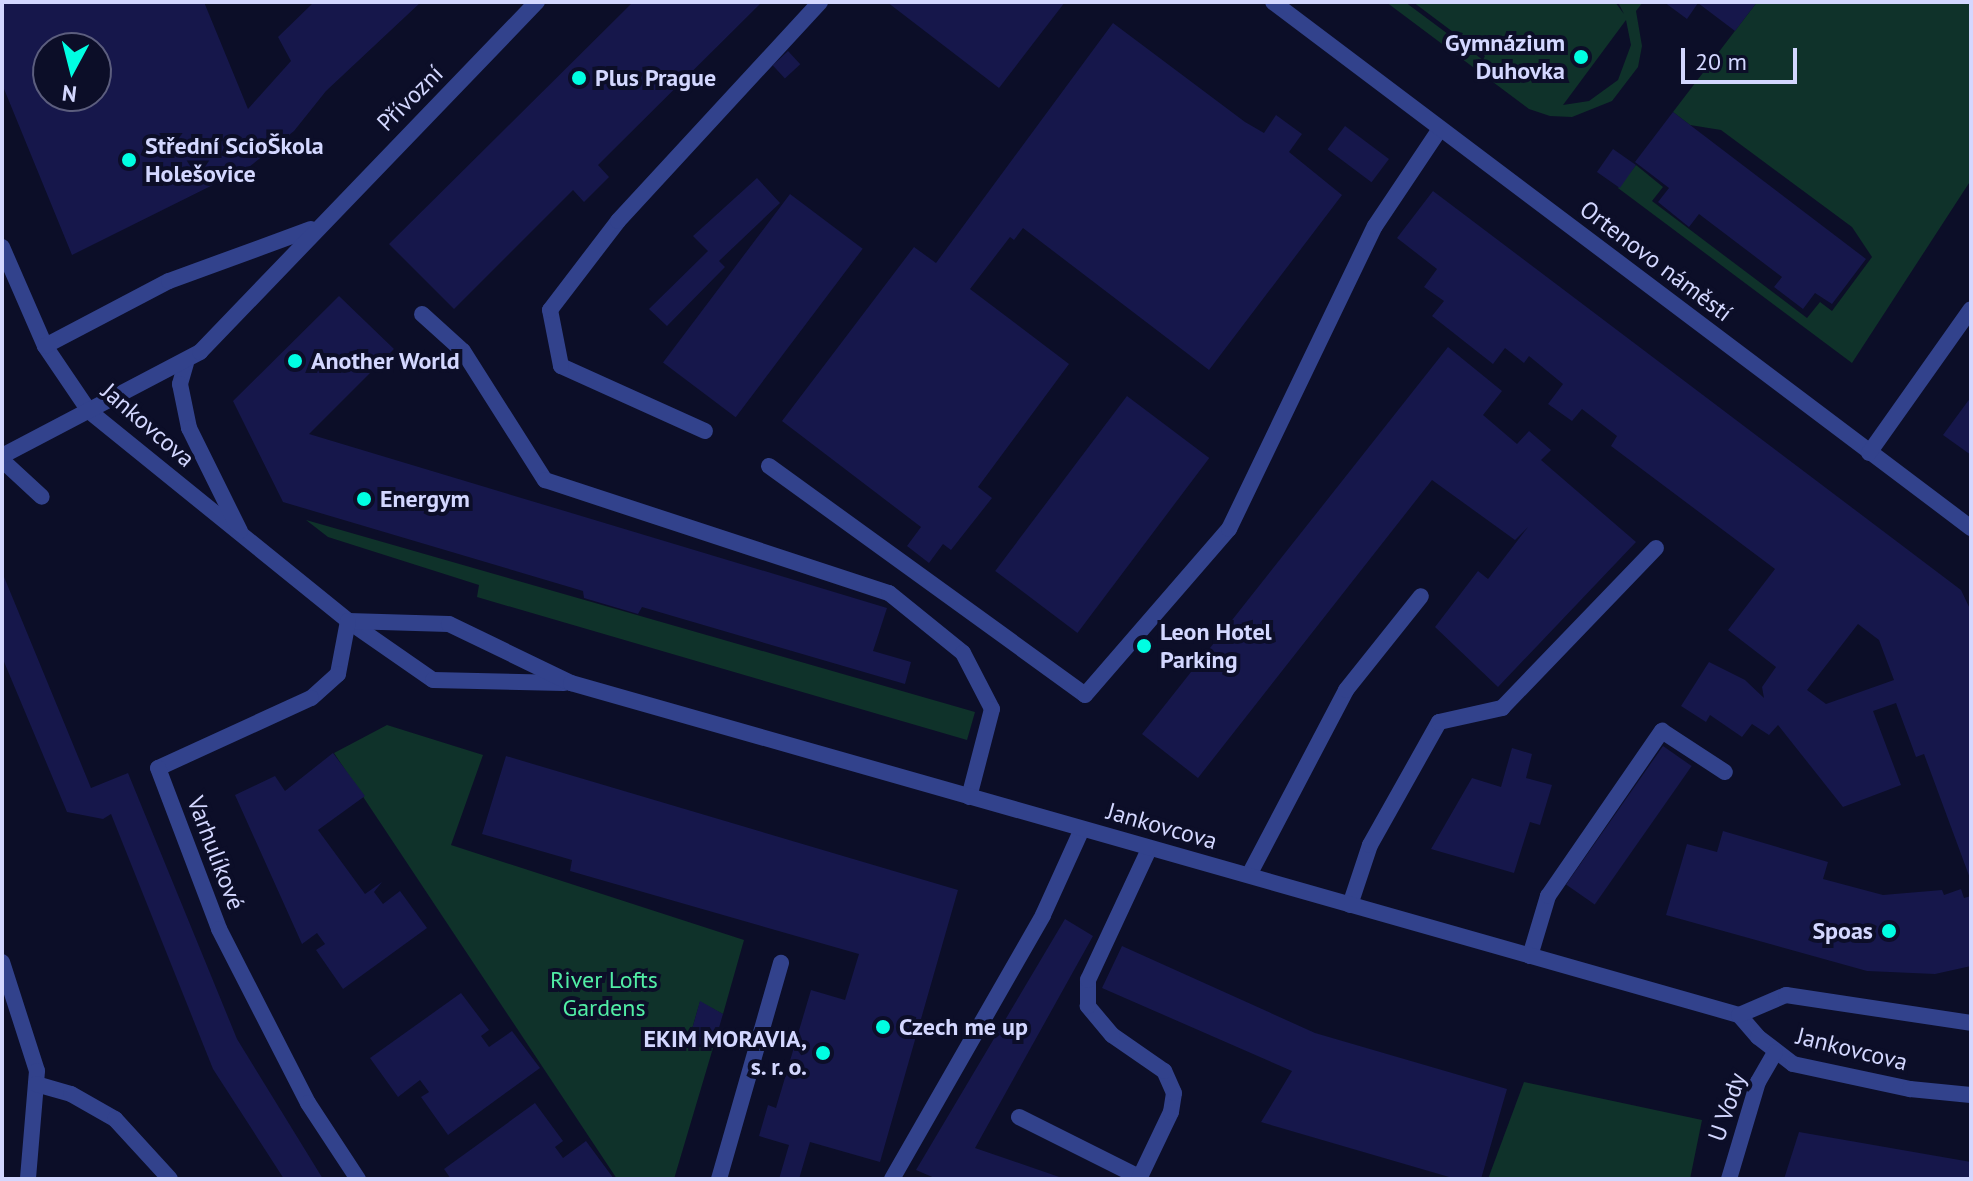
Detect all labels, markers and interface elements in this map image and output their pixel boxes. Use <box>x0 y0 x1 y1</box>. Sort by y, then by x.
place label: Gymnázium Duhovka <box>1445 29 1565 85</box>
north arrow <box>32 32 112 112</box>
scale bar <box>1685 32 1801 82</box>
text: 20 m <box>1695 46 1747 77</box>
marker: Gymnázium Duhovka <box>1572 48 1590 66</box>
street label: Přívozní <box>371 59 449 137</box>
place label: Plus Prague <box>595 64 716 92</box>
marker: Plus Prague <box>570 69 588 87</box>
text: N <box>60 79 78 109</box>
place label: Střední ScioŠkola Holešovice <box>145 132 324 188</box>
marker: Střední ScioŠkola Holešovice <box>120 151 138 169</box>
street label: Ortenovo náměstí <box>1574 194 1738 328</box>
place label: Another World <box>311 347 460 375</box>
marker: Another World <box>286 352 304 370</box>
street label: Jankovcova <box>96 377 200 473</box>
place label: Energym <box>380 485 470 513</box>
marker: Energym <box>355 490 373 508</box>
place label: Leon Hotel Parking <box>1160 618 1272 674</box>
marker: Leon Hotel Parking <box>1135 637 1153 655</box>
street label: Varhulíkové <box>181 792 251 914</box>
street label: Jankovcova <box>1104 797 1220 855</box>
place label: Spoas <box>1812 917 1873 945</box>
marker: Spoas <box>1880 922 1898 940</box>
park label: River Lofts Gardens <box>550 966 658 1022</box>
place label: Czech me up <box>899 1013 1028 1041</box>
marker: Czech me up <box>874 1018 892 1036</box>
street label: Jankovcova <box>1793 1021 1911 1077</box>
place label: EKIM MORAVIA, s. r. o. <box>644 1025 807 1081</box>
marker: EKIM MORAVIA, s. r. o. <box>814 1044 832 1062</box>
street label: U Vody <box>1702 1069 1752 1145</box>

